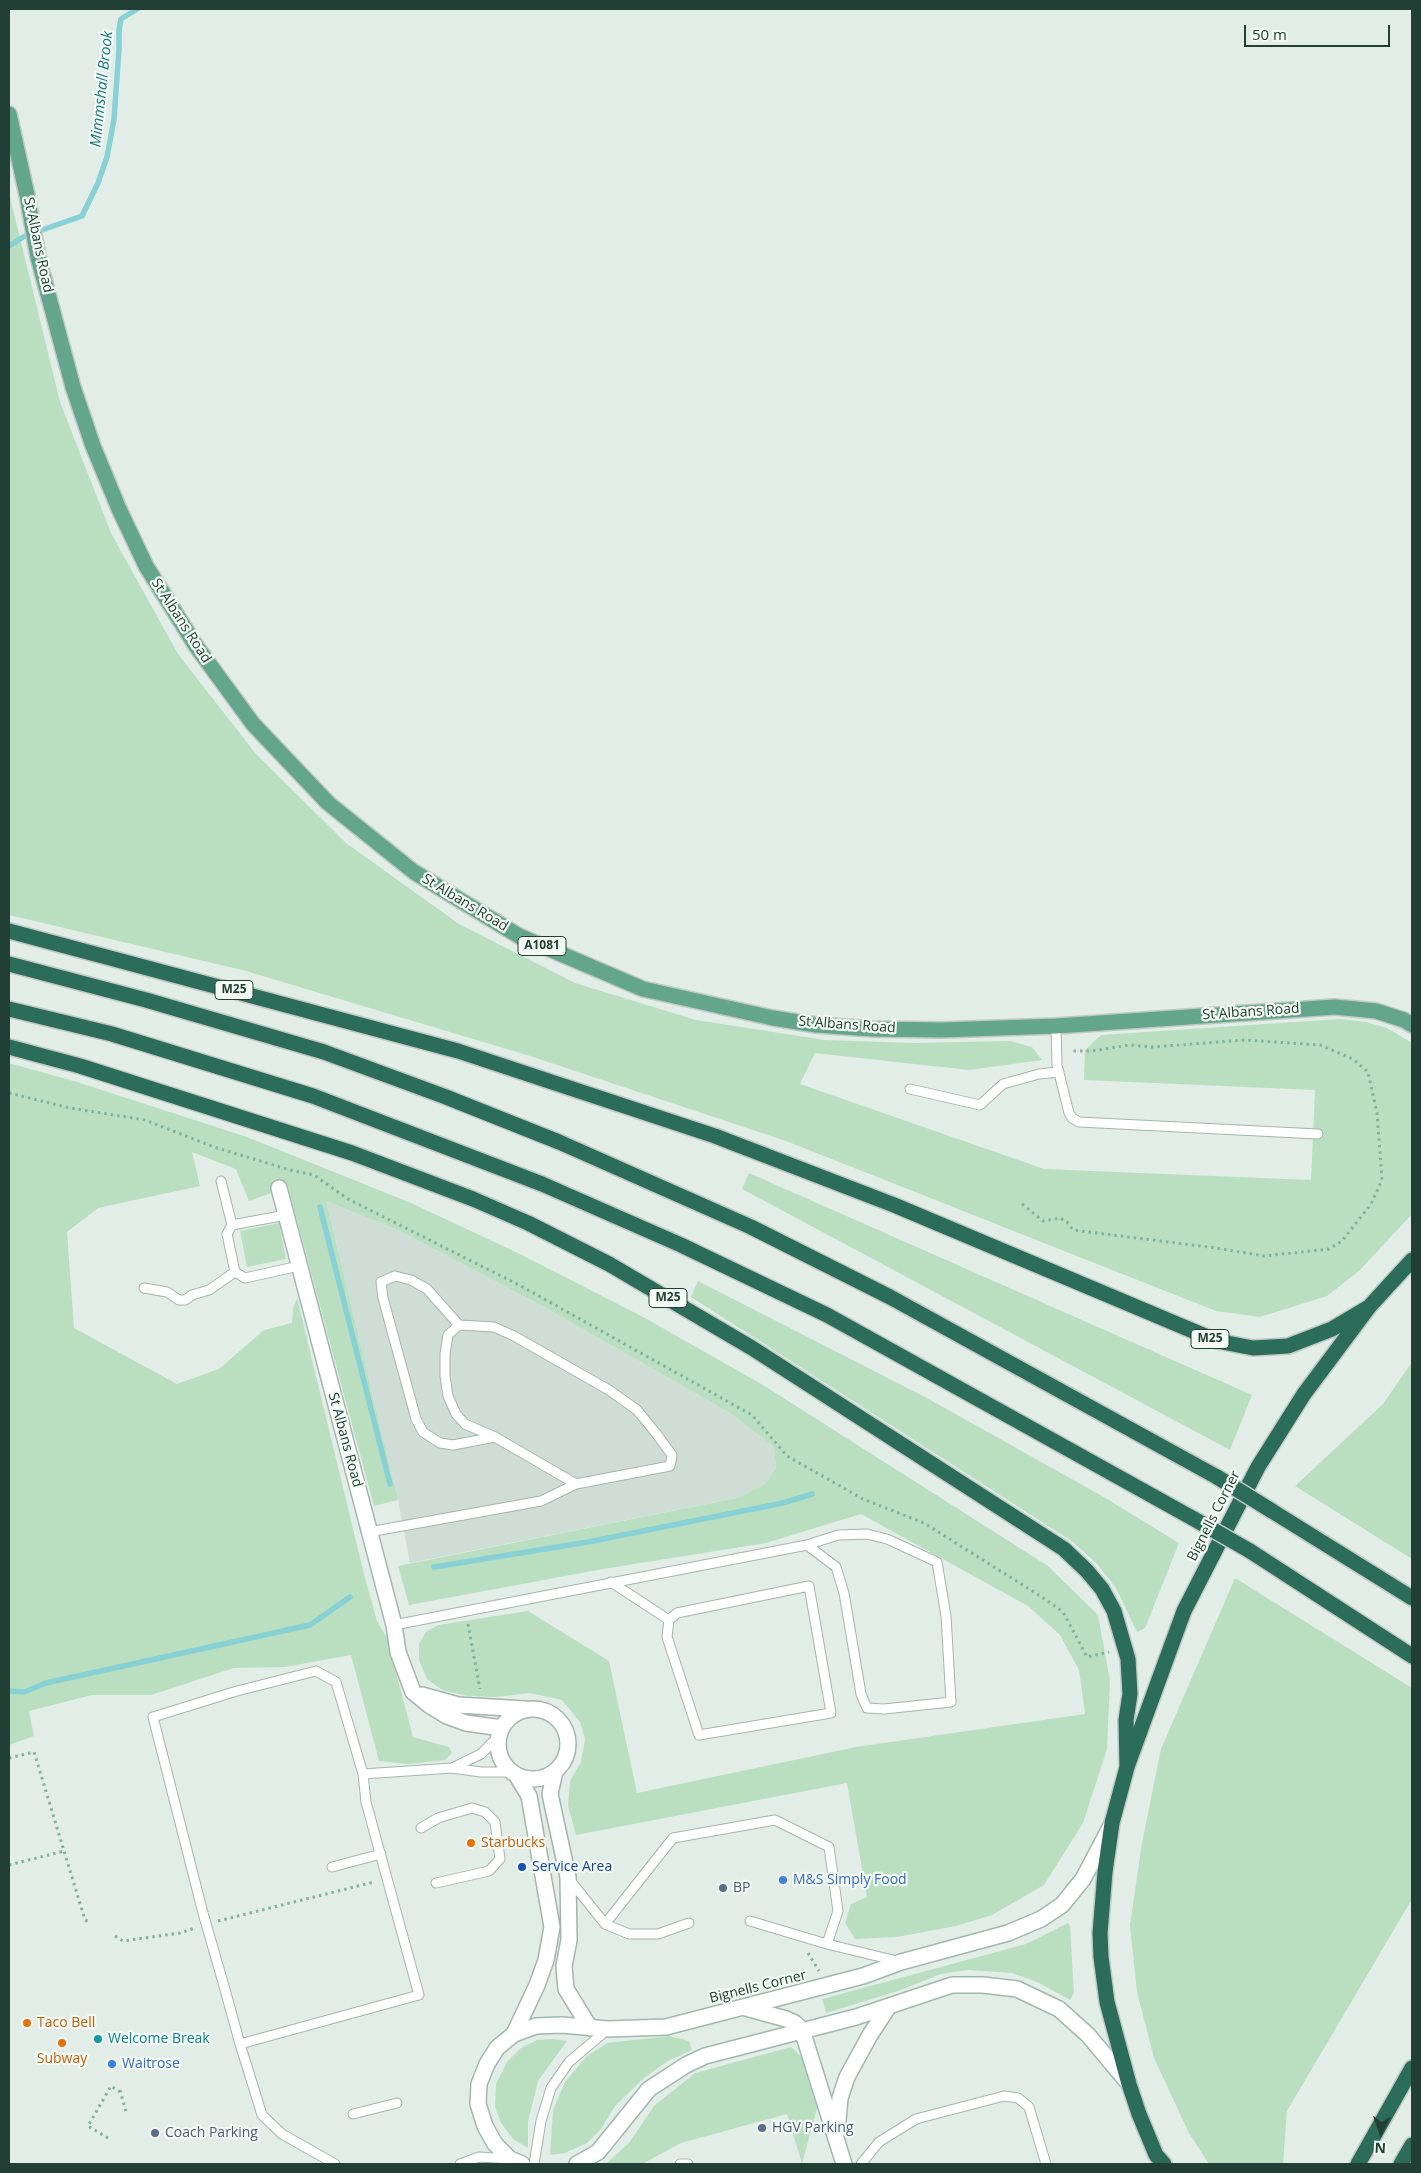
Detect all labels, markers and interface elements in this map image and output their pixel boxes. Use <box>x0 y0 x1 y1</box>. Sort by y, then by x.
scale bar <box>1246 15 1392 47</box>
text: 50 m <box>1252 24 1287 44</box>
water label: Mimmshall Brook <box>87 30 117 148</box>
street label: St Albans Road <box>20 196 56 294</box>
street label: St Albans Road <box>147 576 215 666</box>
street label: St Albans Road <box>419 871 511 935</box>
road number: A1081 <box>518 936 566 956</box>
road number: M25 <box>215 980 253 1000</box>
street label: St Albans Road <box>1202 1000 1300 1024</box>
street label: St Albans Road <box>798 1013 896 1037</box>
road number: M25 <box>649 1289 687 1308</box>
road number: M25 <box>1191 1330 1229 1348</box>
street label: St Albans Road <box>324 1391 366 1489</box>
street label: Bignells Corner <box>1184 1468 1244 1564</box>
place label: Starbucks <box>481 1835 545 1851</box>
marker: Starbucks <box>465 1837 477 1849</box>
place label: Service Area <box>532 1859 612 1875</box>
marker: Service Area <box>516 1861 528 1873</box>
place label: M&S Simply Food <box>793 1872 907 1888</box>
marker: M&S Simply Food <box>777 1874 789 1886</box>
place label: BP <box>733 1880 750 1896</box>
marker: BP <box>717 1882 729 1894</box>
street label: Bignells Corner <box>708 1967 808 2007</box>
place label: Taco Bell <box>37 2015 95 2031</box>
marker: Taco Bell <box>21 2017 33 2029</box>
place label: Welcome Break <box>108 2031 210 2047</box>
marker: Welcome Break <box>92 2033 104 2045</box>
marker: Subway <box>56 2037 68 2049</box>
place label: Subway <box>37 2051 87 2067</box>
place label: Waitrose <box>122 2056 180 2072</box>
marker: Waitrose <box>106 2058 118 2070</box>
north arrow <box>1356 2108 1406 2158</box>
place label: HGV Parking <box>772 2120 853 2136</box>
marker: HGV Parking <box>756 2122 768 2134</box>
place label: Coach Parking <box>165 2125 258 2141</box>
marker: Coach Parking <box>149 2127 161 2139</box>
text: N <box>1374 2139 1386 2158</box>

